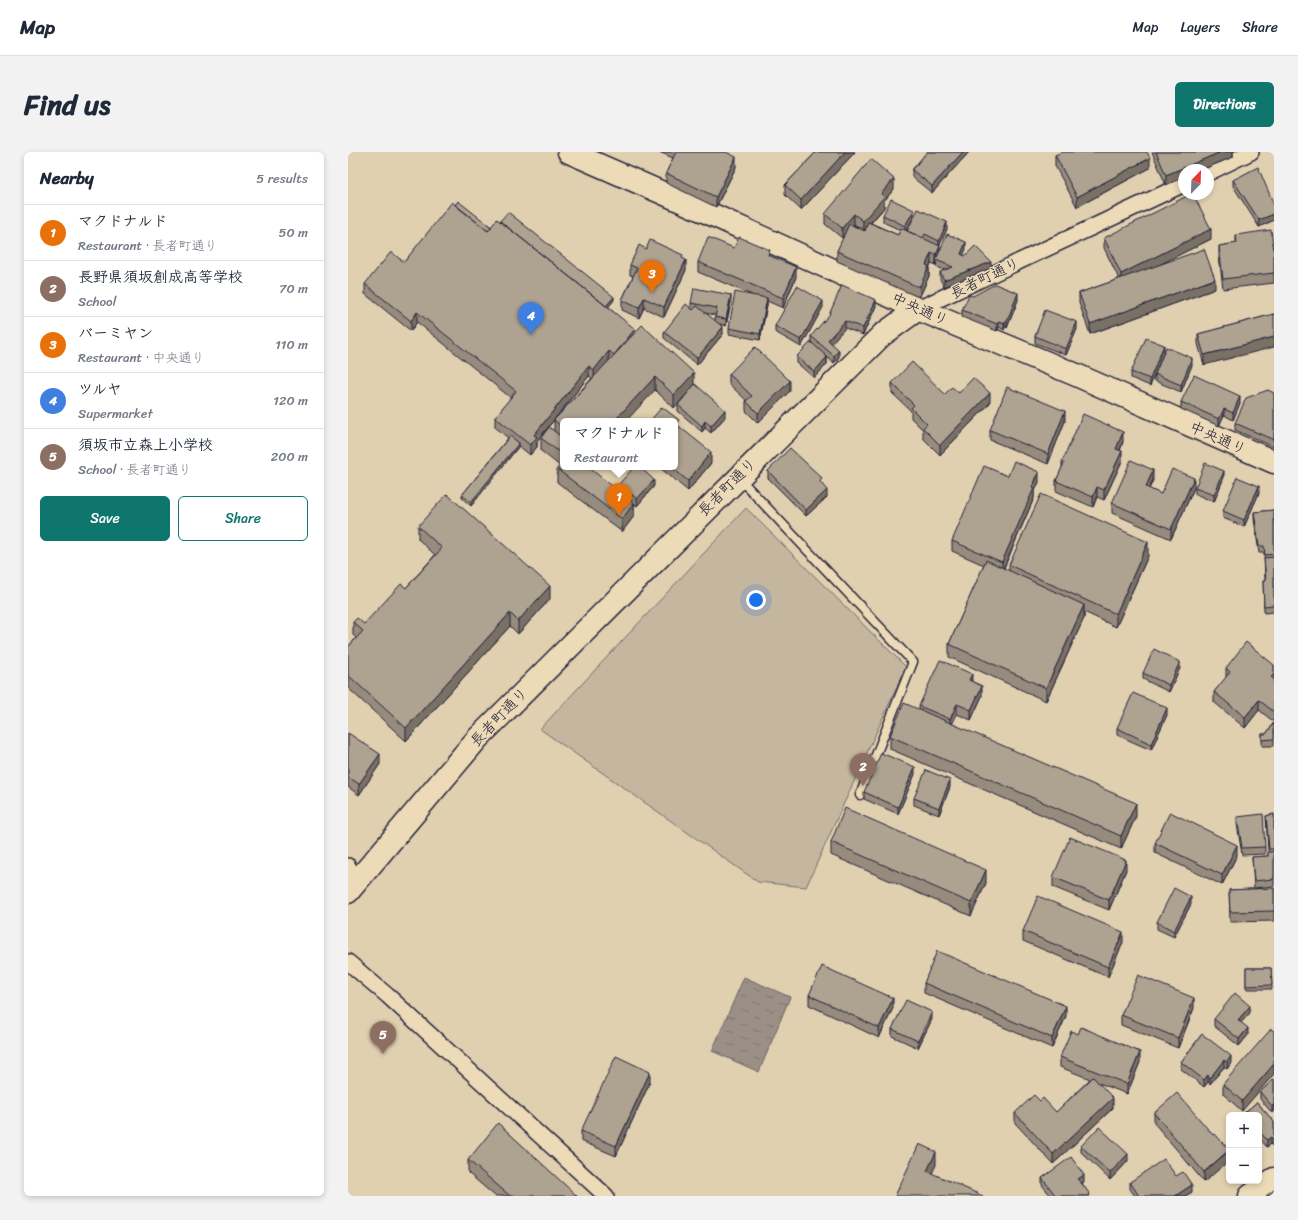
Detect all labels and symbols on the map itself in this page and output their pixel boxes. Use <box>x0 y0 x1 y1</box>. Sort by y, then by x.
north arrow <box>1178 164 1214 200</box>
street label: 長者町通り <box>946 250 1024 306</box>
pin: 3 <box>639 260 665 293</box>
street label: 中央通り <box>887 285 953 333</box>
pin: 4 <box>518 302 544 335</box>
street label: 中央通り <box>1185 414 1251 462</box>
street label: 長者町通り <box>691 451 763 523</box>
pin: 1 <box>606 483 632 516</box>
your location <box>746 590 766 610</box>
street label: 長者町通り <box>464 681 534 753</box>
pin: 2 <box>850 753 876 786</box>
pin: 5 <box>370 1021 396 1054</box>

